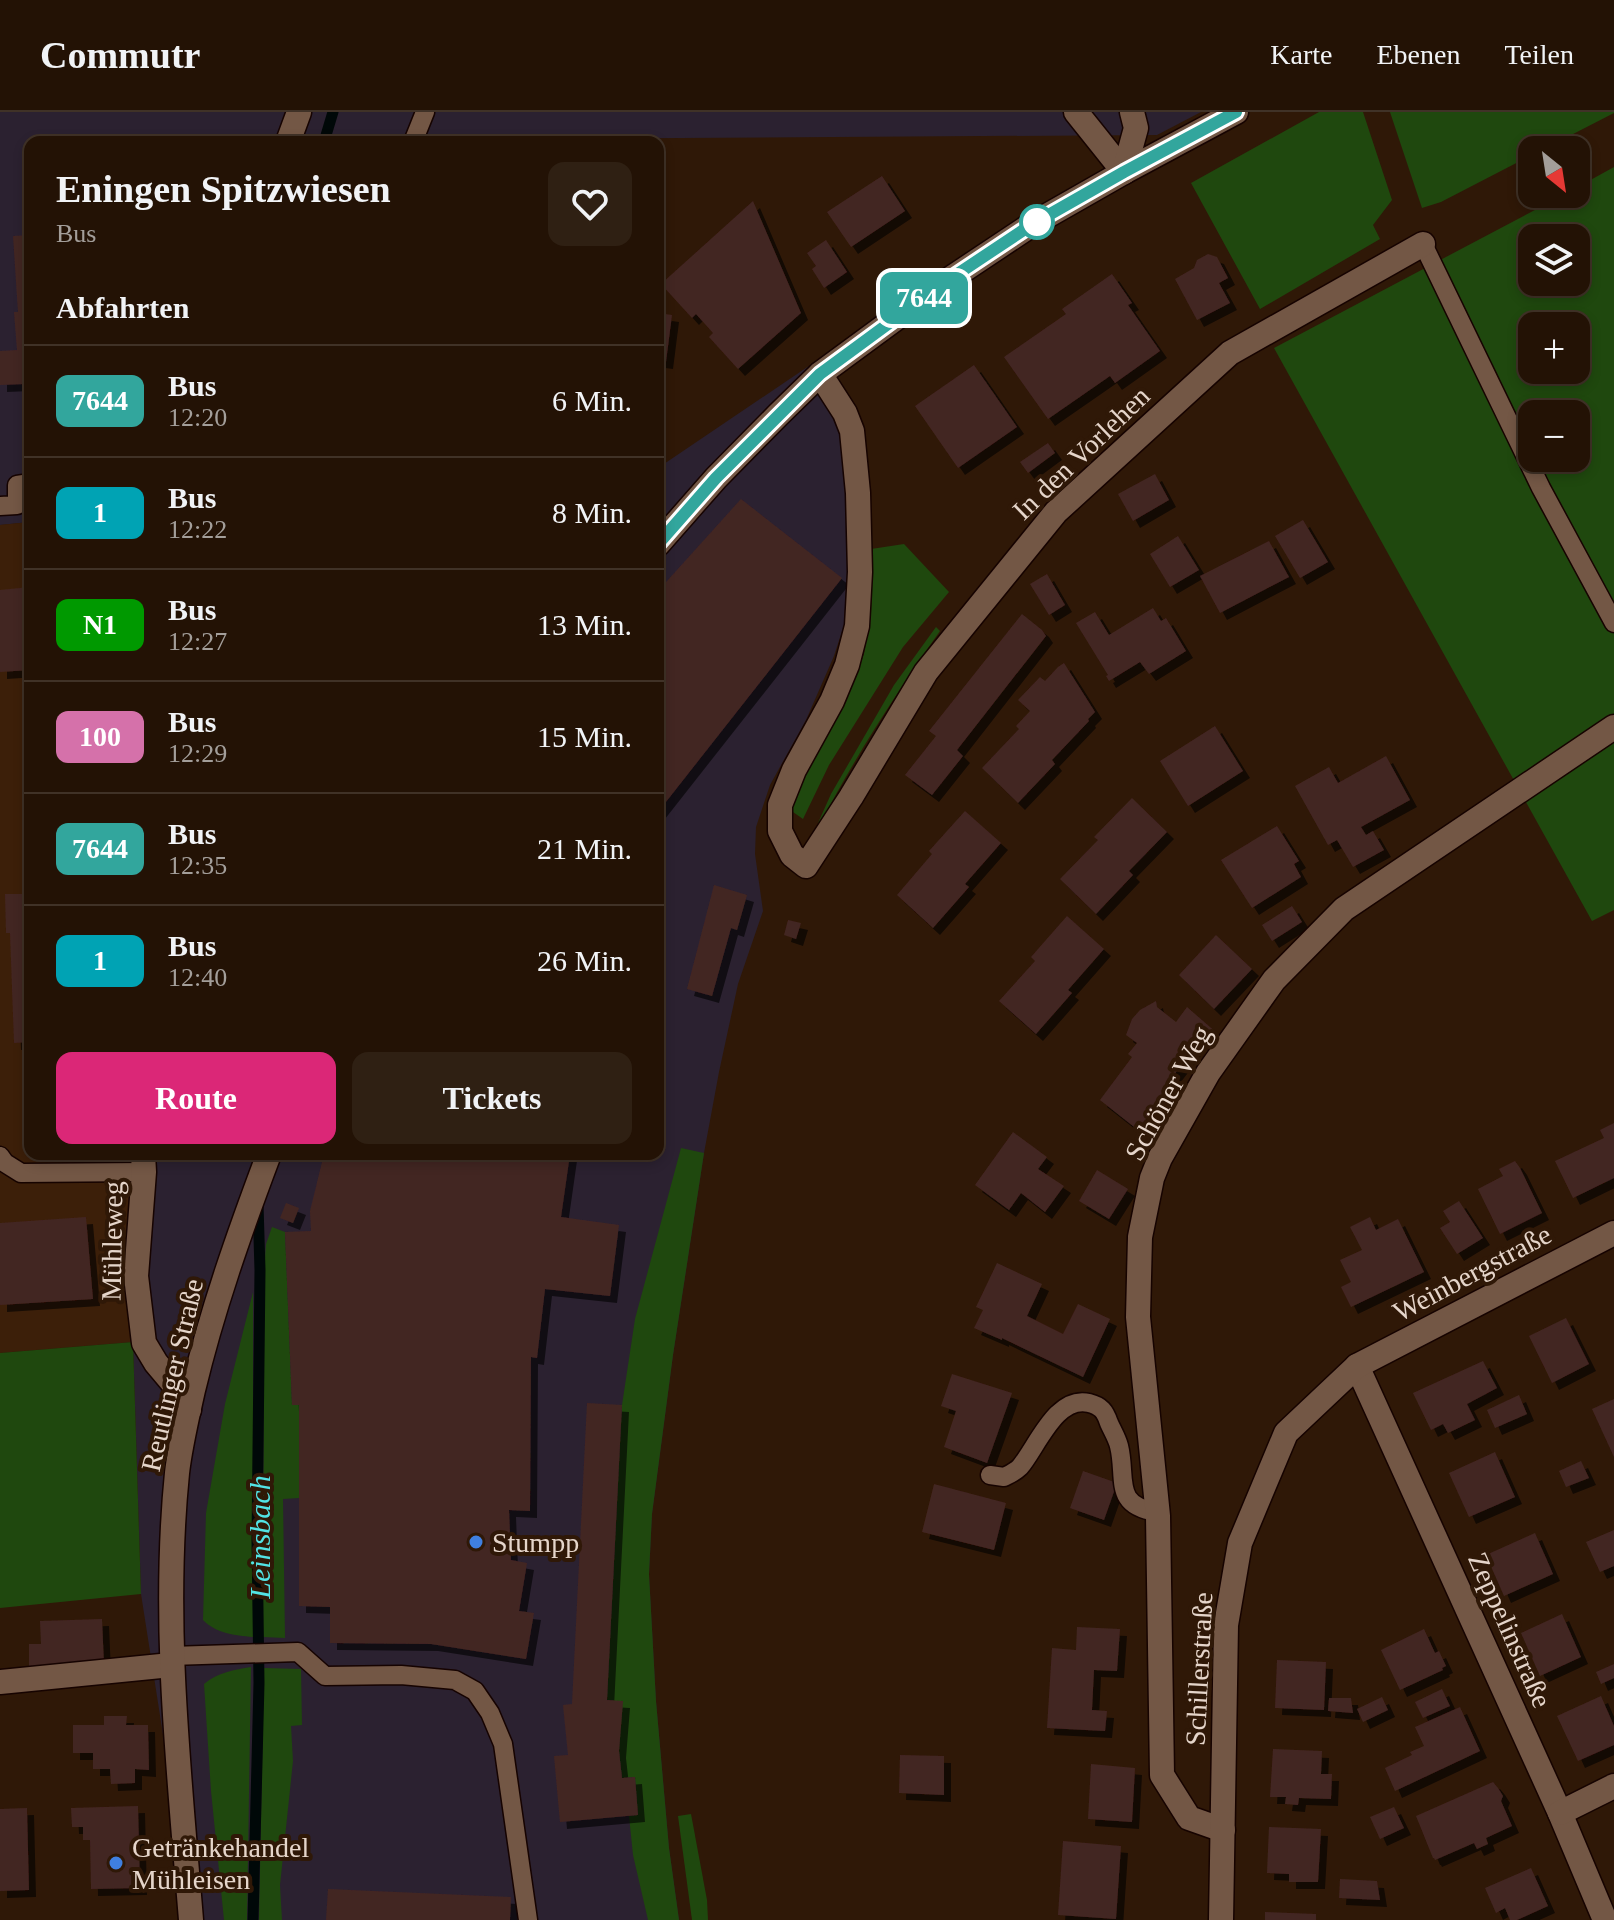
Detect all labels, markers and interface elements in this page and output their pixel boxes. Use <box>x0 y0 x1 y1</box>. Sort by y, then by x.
text: Commutr <box>40 34 200 76</box>
text: Karte <box>1270 39 1332 70</box>
text: Ebenen <box>1376 39 1460 70</box>
text: Teilen <box>1504 39 1574 70</box>
north arrow <box>1518 136 1590 208</box>
map controls <box>1518 136 1590 472</box>
button: heart <box>548 162 632 246</box>
text: Eningen Spitzwiesen <box>56 168 391 210</box>
unlabelled marker <box>1020 205 1054 239</box>
text: Bus <box>56 219 96 248</box>
button: layers <box>1518 224 1590 296</box>
line badge: 7644 <box>868 272 980 324</box>
text: 7644 <box>896 282 952 313</box>
text: Abfahrten <box>56 291 189 324</box>
button: + <box>1518 312 1590 384</box>
text: Bus <box>168 369 216 402</box>
street label: In den Vorlehen <box>1006 380 1156 526</box>
text: 6 Min. <box>552 384 632 417</box>
text: 7644 <box>72 385 128 416</box>
button: − <box>1518 400 1590 472</box>
text: 12:20 <box>168 403 227 432</box>
text: Bus <box>168 481 216 514</box>
text: 8 Min. <box>552 496 632 529</box>
text: 1 <box>93 497 107 528</box>
text: 12:22 <box>168 515 227 544</box>
text: Bus <box>168 593 216 626</box>
text: 13 Min. <box>537 608 632 641</box>
text: N1 <box>83 609 117 640</box>
text: 12:27 <box>168 627 227 656</box>
text: Bus <box>168 705 216 738</box>
text: 15 Min. <box>537 720 632 753</box>
text: 100 <box>79 721 121 752</box>
text: 12:29 <box>168 739 227 768</box>
text: Bus <box>168 817 216 850</box>
text: 21 Min. <box>537 832 632 865</box>
text: 7644 <box>72 833 128 864</box>
text: 12:35 <box>168 851 227 880</box>
text: Bus <box>168 929 216 962</box>
text: 26 Min. <box>537 944 632 977</box>
text: 1 <box>93 945 107 976</box>
text: 12:40 <box>168 963 227 992</box>
street label: Schöner Weg <box>1118 1020 1218 1166</box>
button: Route <box>56 1052 336 1144</box>
button: Tickets <box>352 1052 632 1144</box>
street label: Mühleweg <box>95 1181 129 1301</box>
street label: Weinbergstraße <box>1388 1218 1556 1328</box>
street label: Reutlinger Straße <box>135 1276 209 1474</box>
water label: Leinsbach <box>243 1475 276 1600</box>
place label: Stumpp <box>492 1527 579 1558</box>
marker: Stumpp <box>467 1533 485 1551</box>
street label: Zeppelinstraße <box>1462 1548 1558 1712</box>
street label: Schillerstraße <box>1179 1591 1219 1747</box>
place label: Getränkehandel Mühleisen <box>132 1832 309 1895</box>
marker: Getränkehandel Mühleisen <box>107 1854 125 1872</box>

